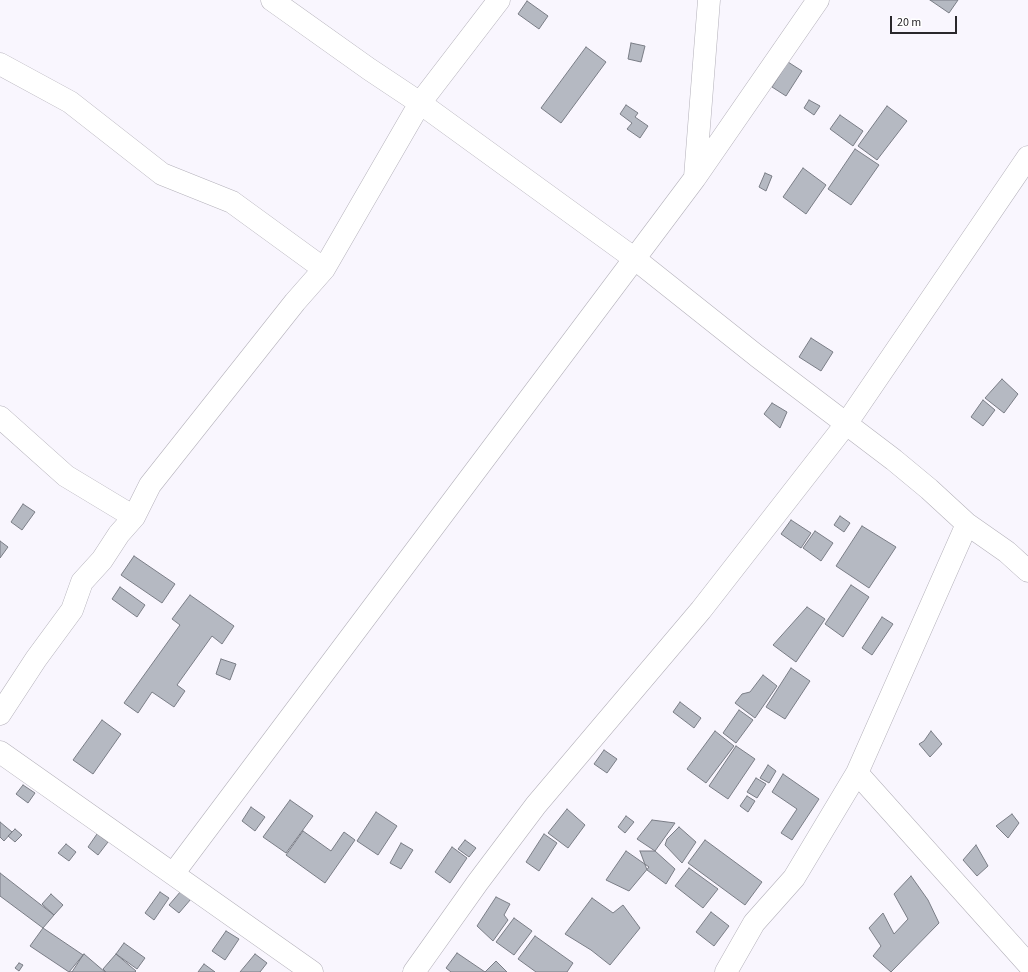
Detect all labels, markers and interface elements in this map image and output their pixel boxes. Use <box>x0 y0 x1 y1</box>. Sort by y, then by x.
scale bar <box>892 8 959 34</box>
text: 20 m <box>897 14 921 31</box>

